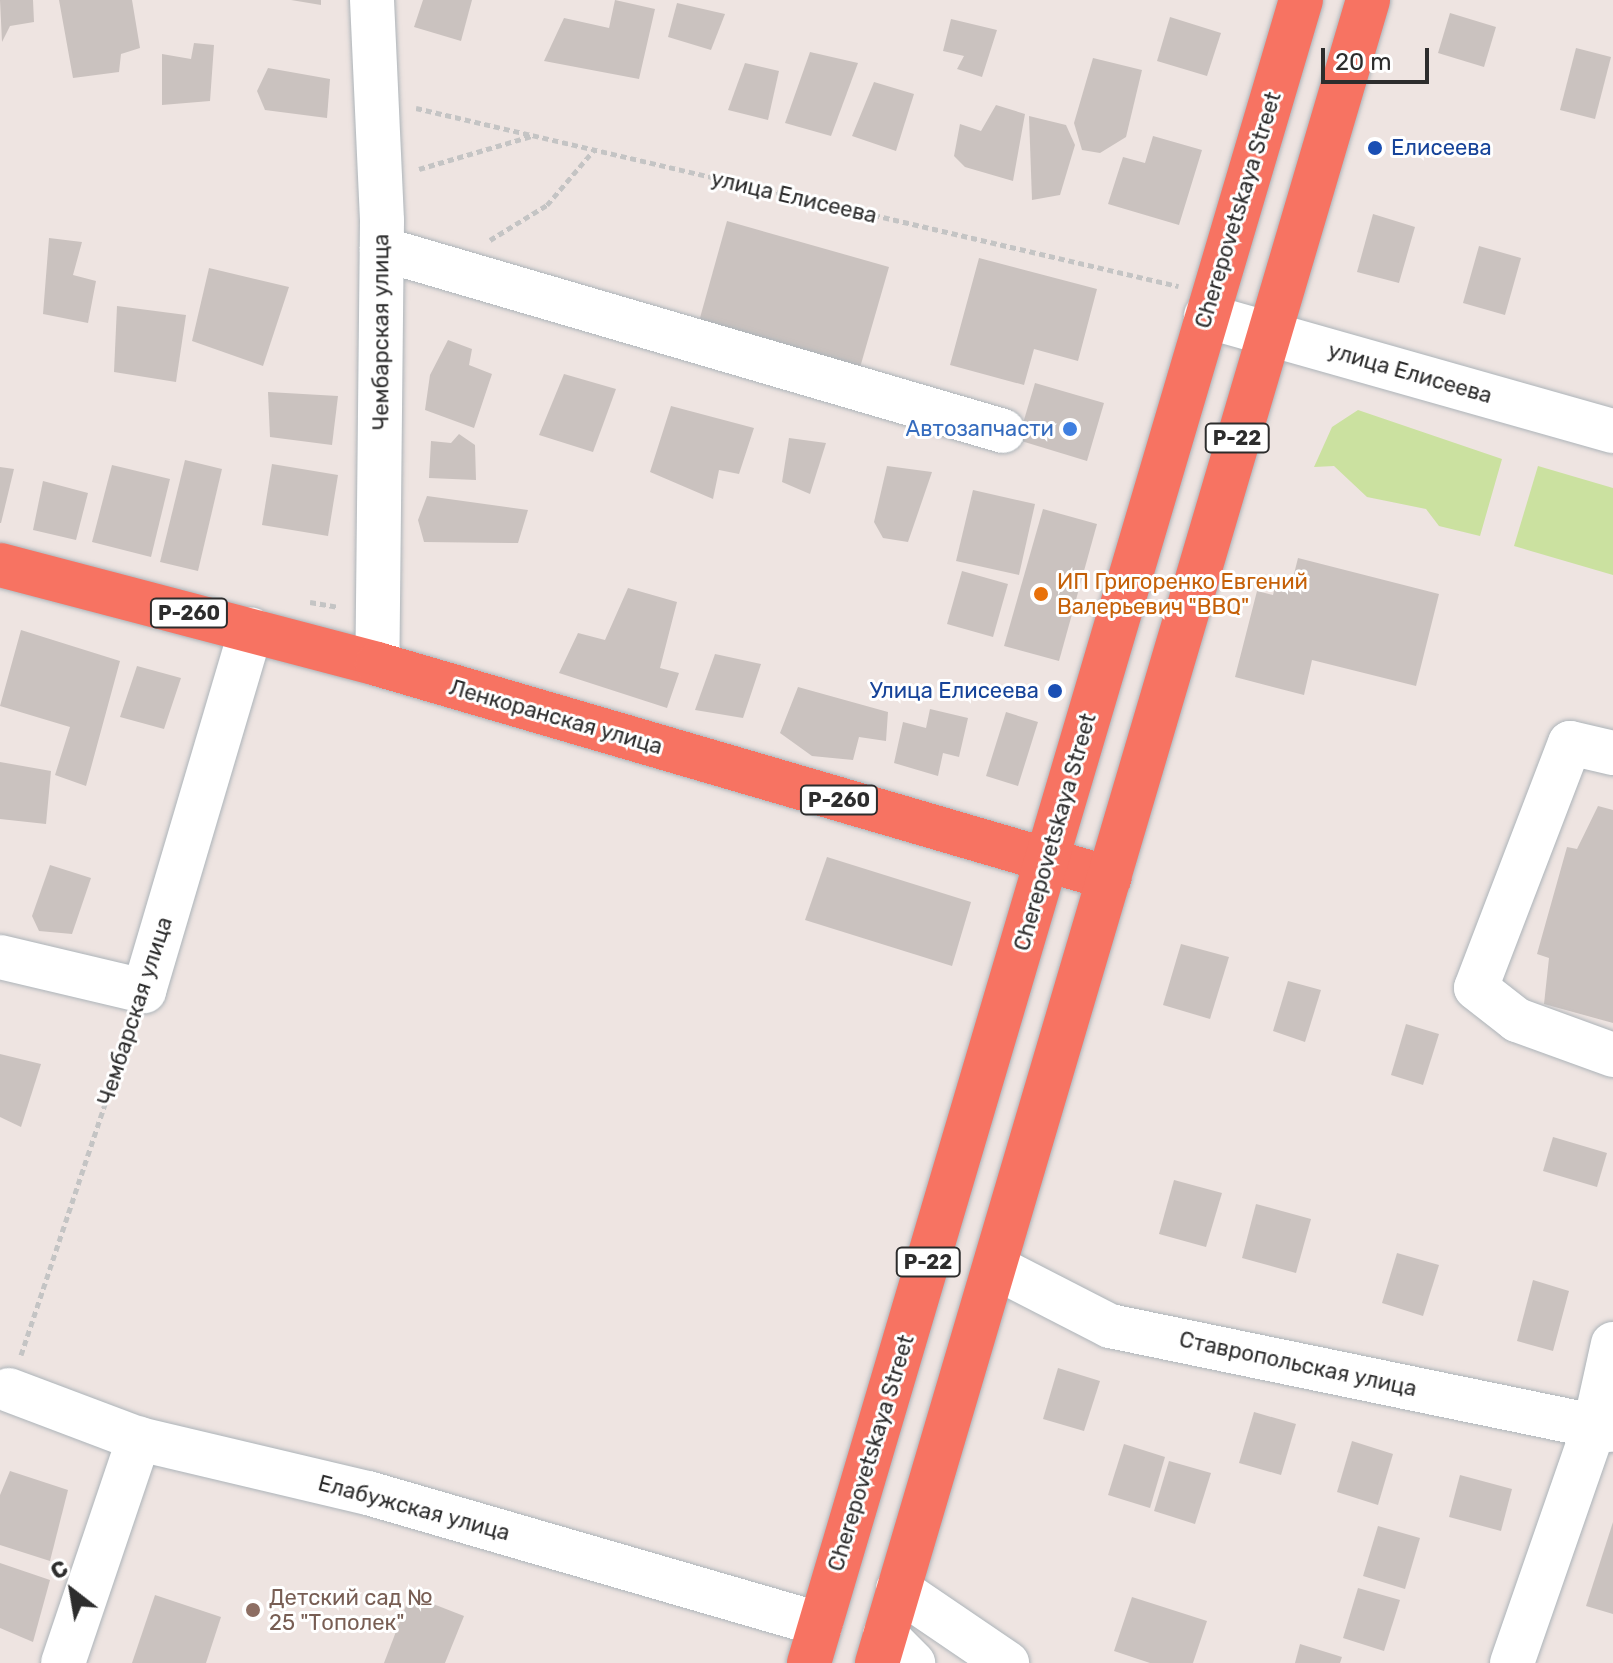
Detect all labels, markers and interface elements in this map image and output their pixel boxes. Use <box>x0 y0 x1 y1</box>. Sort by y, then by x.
scale bar <box>1325 32 1433 82</box>
text: 20 m <box>1335 48 1392 76</box>
street label: Cherepovetskaya Street <box>1189 89 1287 331</box>
place label: Елисеева <box>1391 135 1492 161</box>
marker: Елисеева <box>1366 139 1384 157</box>
street label: улица Елисеева <box>708 165 880 229</box>
street label: Чембарская улица <box>368 234 394 430</box>
street label: улица Елисеева <box>1325 337 1495 409</box>
place label: Автозапчасти <box>906 416 1054 442</box>
marker: Автозапчасти <box>1061 420 1079 438</box>
road number: Р-22 <box>1203 422 1271 454</box>
place label: ИП Григоренко Евгений Валерьевич "BBQ" <box>1057 568 1308 620</box>
marker: ИП Григоренко Евгений Валерьевич "BBQ" <box>1032 585 1050 603</box>
road number: Р-260 <box>149 597 229 629</box>
street label: Ленкоранская улица <box>446 674 666 760</box>
place label: Улица Елисеева <box>870 678 1039 704</box>
marker: Улица Елисеева <box>1046 682 1064 700</box>
street label: Cherepovetskaya Street <box>1008 710 1102 954</box>
road number: Р-260 <box>799 784 879 816</box>
street label: Чембарская улица <box>92 913 178 1109</box>
road number: Р-22 <box>894 1246 962 1278</box>
street label: Ставропольская улица <box>1177 1326 1419 1402</box>
street label: Cherepovetskaya Street <box>822 1332 920 1574</box>
street label: Елабужская улица <box>315 1470 513 1546</box>
north arrow <box>32 1551 112 1631</box>
text: С <box>46 1554 73 1586</box>
place label: Детский сад № 25 "Тополек" <box>269 1584 433 1636</box>
marker: Детский сад № 25 "Тополек" <box>244 1601 262 1619</box>

